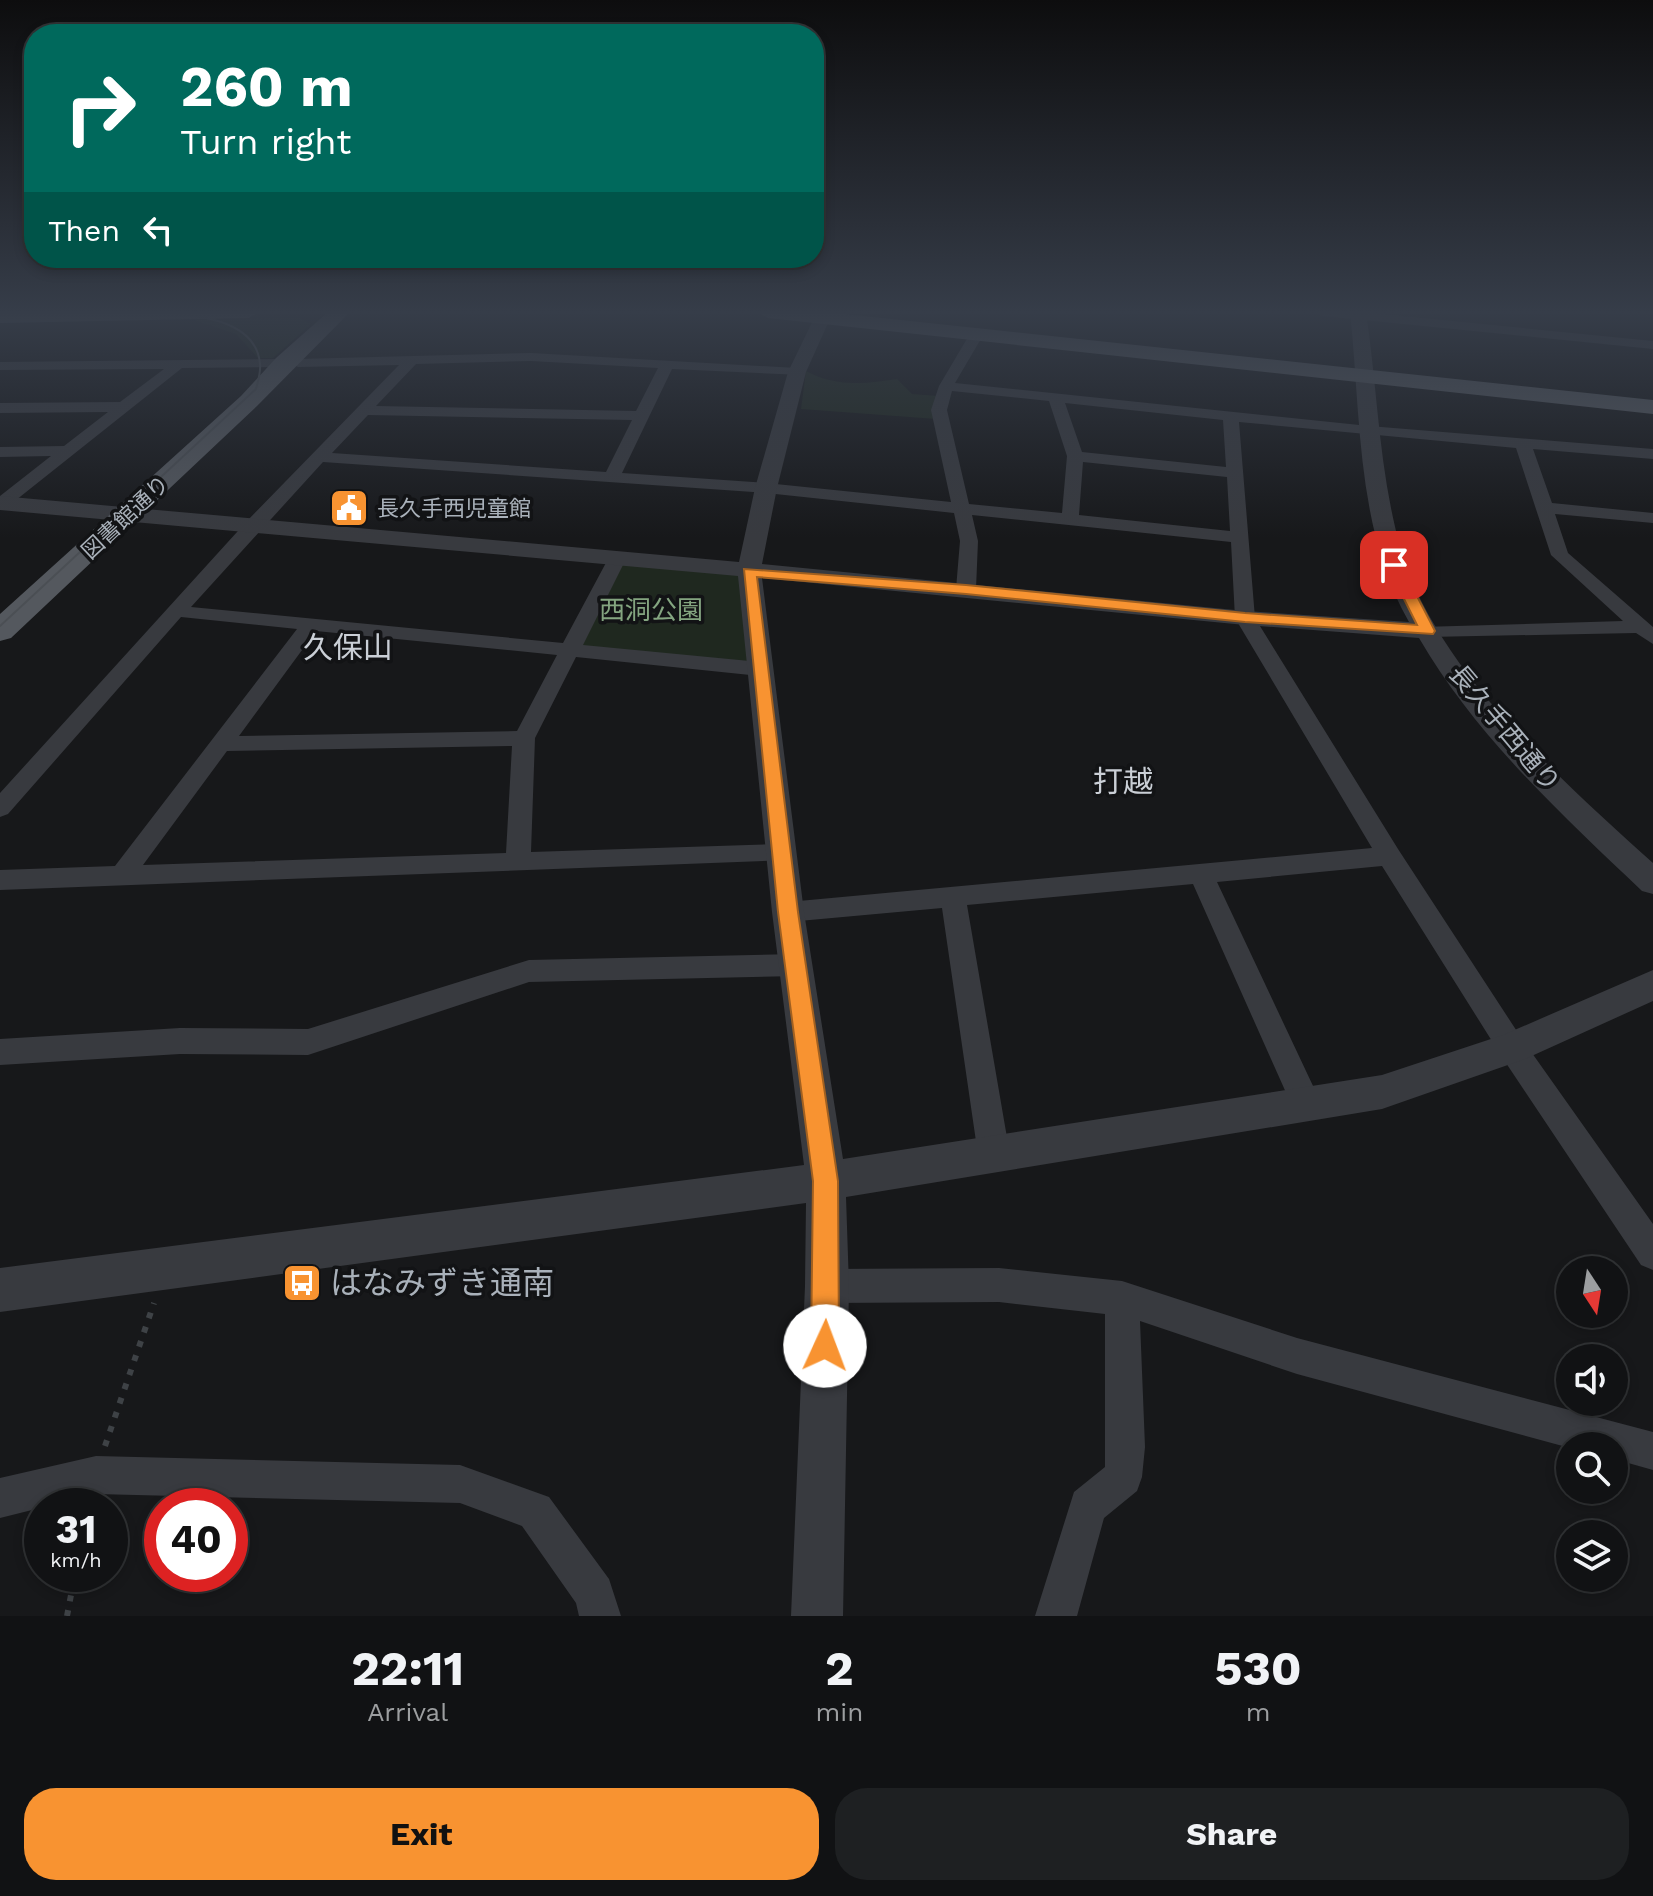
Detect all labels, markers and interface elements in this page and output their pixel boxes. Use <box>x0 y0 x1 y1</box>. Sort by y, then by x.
text: 260 m <box>180 54 353 120</box>
icon: right <box>48 56 152 160</box>
text: Turn right <box>180 121 351 163</box>
icon: left <box>136 208 180 252</box>
text: Then <box>48 213 120 248</box>
street label: 図書館通り <box>77 471 174 564</box>
public building icon: 長久手西児童館 <box>328 487 370 529</box>
place label: 長久手西児童館 <box>377 496 531 521</box>
pin <box>1360 531 1428 599</box>
icon: arrive <box>1372 543 1416 587</box>
park label: 西洞公園 <box>599 595 703 625</box>
district label: 久保山 <box>303 630 393 665</box>
street label: 長久手西通り <box>1443 659 1567 797</box>
district label: 打越 <box>1093 764 1153 799</box>
north arrow <box>1556 1256 1628 1328</box>
map controls <box>1556 1256 1628 1592</box>
bus stop icon: はなみずき通南 <box>281 1262 323 1304</box>
place label: はなみずき通南 <box>330 1264 554 1302</box>
position arrow <box>783 1304 867 1388</box>
button: sound <box>1556 1344 1628 1416</box>
button: search <box>1556 1432 1628 1504</box>
speed limit sign: 40 <box>144 1488 248 1592</box>
text: 31 <box>56 1506 96 1553</box>
button: layers <box>1556 1520 1628 1592</box>
text: km/h <box>50 1548 102 1572</box>
text: 22:11 <box>351 1640 464 1697</box>
text: 2 <box>825 1640 854 1697</box>
text: 530 <box>1214 1640 1302 1697</box>
text: Arrival <box>367 1697 448 1727</box>
text: min <box>815 1697 863 1727</box>
text: m <box>1246 1697 1270 1727</box>
button: Exit <box>24 1788 819 1880</box>
button: Share <box>835 1788 1629 1880</box>

